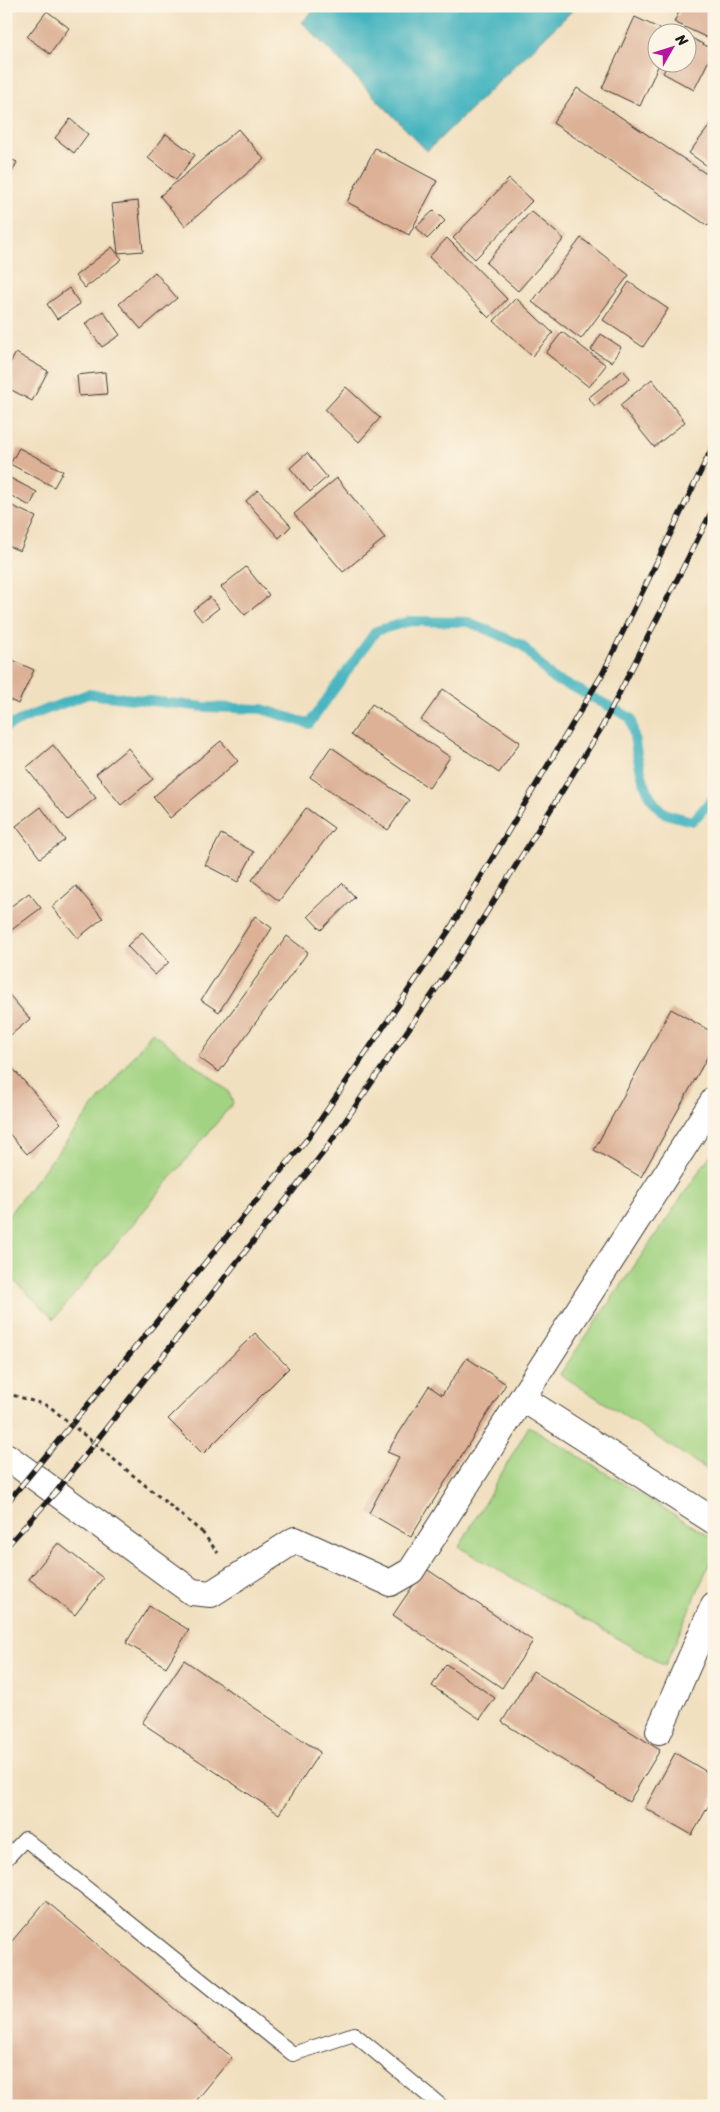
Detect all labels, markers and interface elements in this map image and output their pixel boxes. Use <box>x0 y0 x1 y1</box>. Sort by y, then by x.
north arrow <box>648 22 698 72</box>
text: N <box>668 28 695 52</box>

